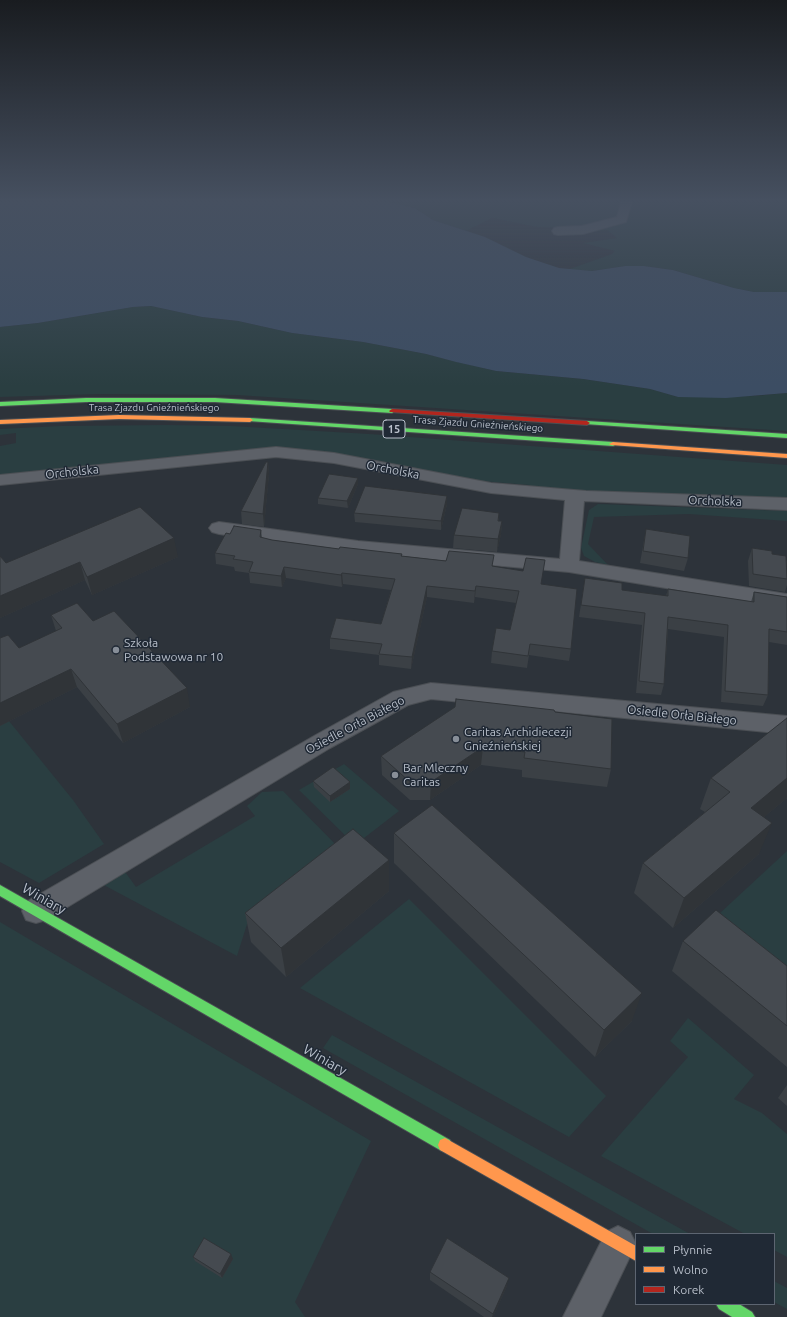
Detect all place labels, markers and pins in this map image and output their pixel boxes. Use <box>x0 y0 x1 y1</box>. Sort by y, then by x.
place label: Szkoła Podstawowa nr 10 <box>124 636 223 664</box>
marker: Szkoła Podstawowa nr 10 <box>111 645 121 655</box>
place label: Caritas Archidiecezji Gnieźnieńskiej <box>464 725 572 753</box>
marker: Caritas Archidiecezji Gnieźnieńskiej <box>451 734 461 744</box>
place label: Bar Mleczny Caritas <box>403 761 468 789</box>
marker: Bar Mleczny Caritas <box>390 770 400 780</box>

